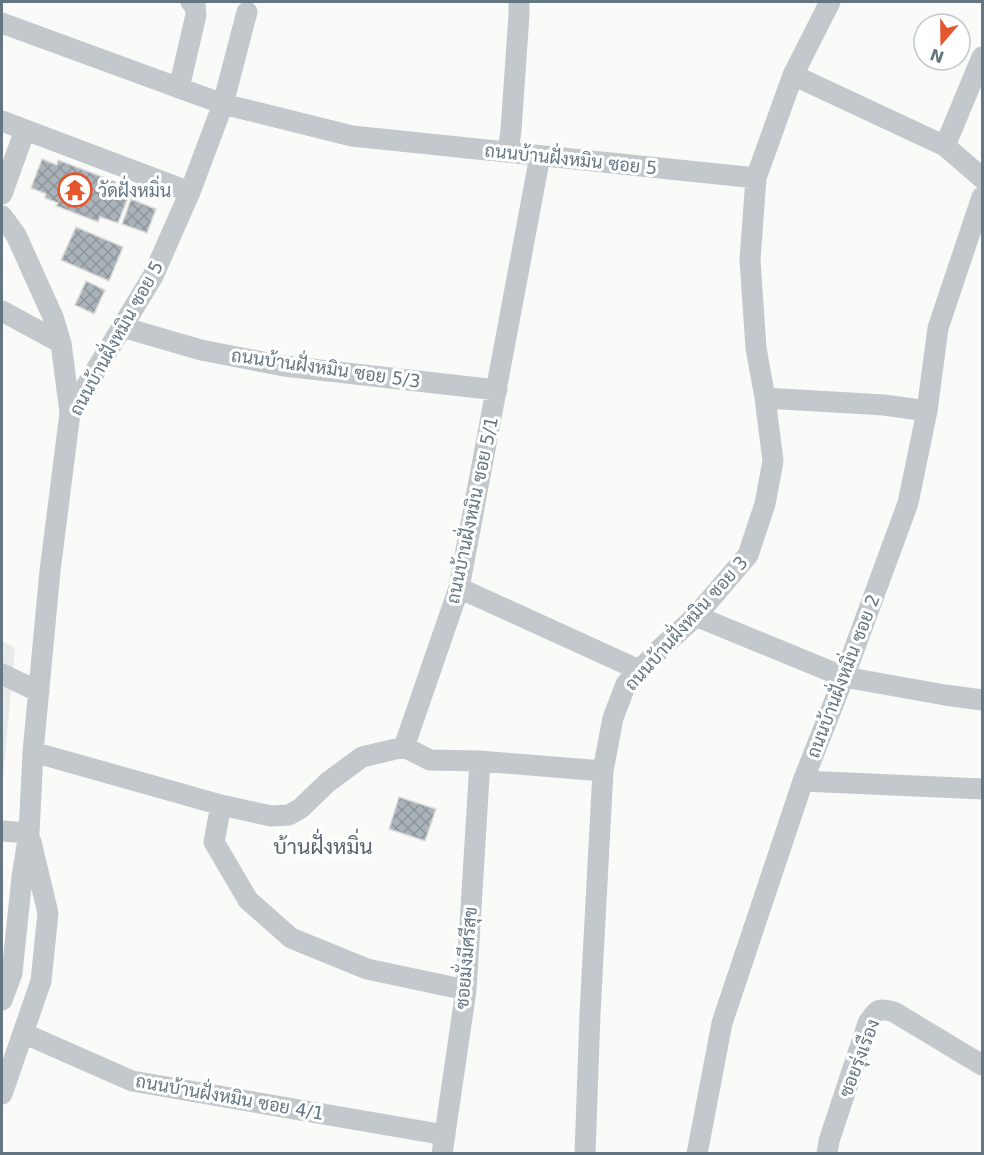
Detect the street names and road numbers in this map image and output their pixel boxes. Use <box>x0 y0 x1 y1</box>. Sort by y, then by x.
street label: ถนนบ้านฝั่งหมิน ซอย 5 <box>484 135 659 179</box>
street label: ถนนบ้านฝั่งหมิน ซอย 5 <box>61 255 167 419</box>
street label: ถนนบ้านฝั่งหมิน ซอย 5/3 <box>230 340 423 392</box>
street label: ถนนบ้านฝั่งหมิน ซอย 5/1 <box>438 414 502 606</box>
street label: ถนนบ้านฝั่งหมิน ซอย 3 <box>617 549 752 694</box>
street label: ถนนบ้านฝั่งหมิ่น ซอย 2 <box>798 590 884 761</box>
street label: ซอยมั่งมีศรีสุข <box>447 905 483 1010</box>
street label: ซอยรุ่งเรือง <box>834 1016 885 1101</box>
street label: ถนนบ้านฝั่งหมิน ซอย 4/1 <box>134 1066 327 1124</box>

